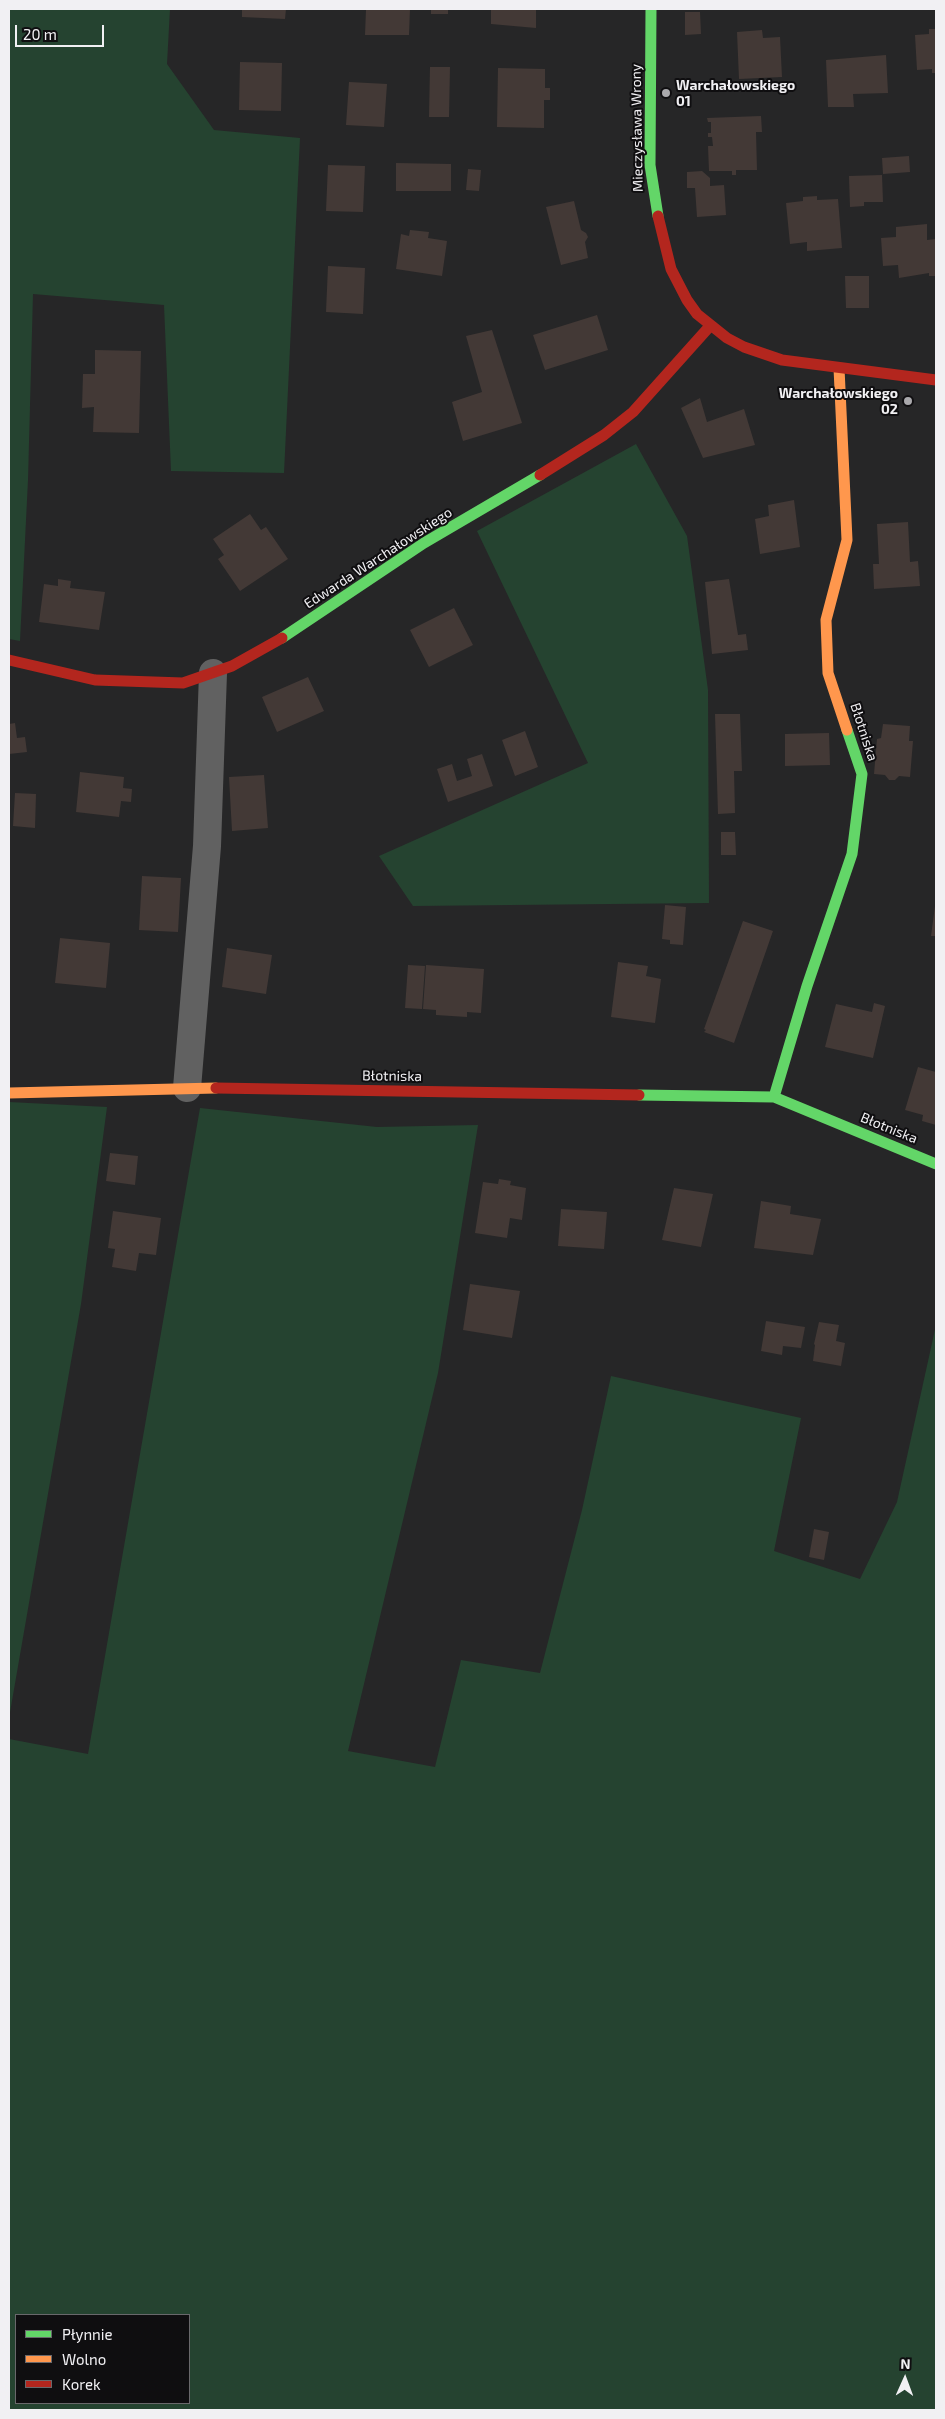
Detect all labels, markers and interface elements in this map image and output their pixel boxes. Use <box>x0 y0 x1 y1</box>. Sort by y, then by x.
scale bar <box>18 15 106 47</box>
text: 20 m <box>23 25 57 43</box>
street label: Mieczysława Wrony <box>627 64 647 192</box>
place label: Warchałowskiego 01 <box>676 77 795 110</box>
marker: Warchałowskiego 01 <box>660 87 672 99</box>
place label: Warchałowskiego 02 <box>779 385 898 418</box>
marker: Warchałowskiego 02 <box>902 395 914 407</box>
street label: Edwarda Warchałowskiego <box>301 504 455 612</box>
street label: Błotniska <box>847 701 881 763</box>
street label: Błotniska <box>362 1067 422 1085</box>
street label: Błotniska <box>858 1109 920 1147</box>
legend <box>15 2314 190 2404</box>
text: Płynnie <box>62 2325 113 2343</box>
text: Wolno <box>62 2350 106 2368</box>
north arrow <box>880 2354 930 2404</box>
text: N <box>900 2355 911 2372</box>
text: Korek <box>62 2375 101 2393</box>

